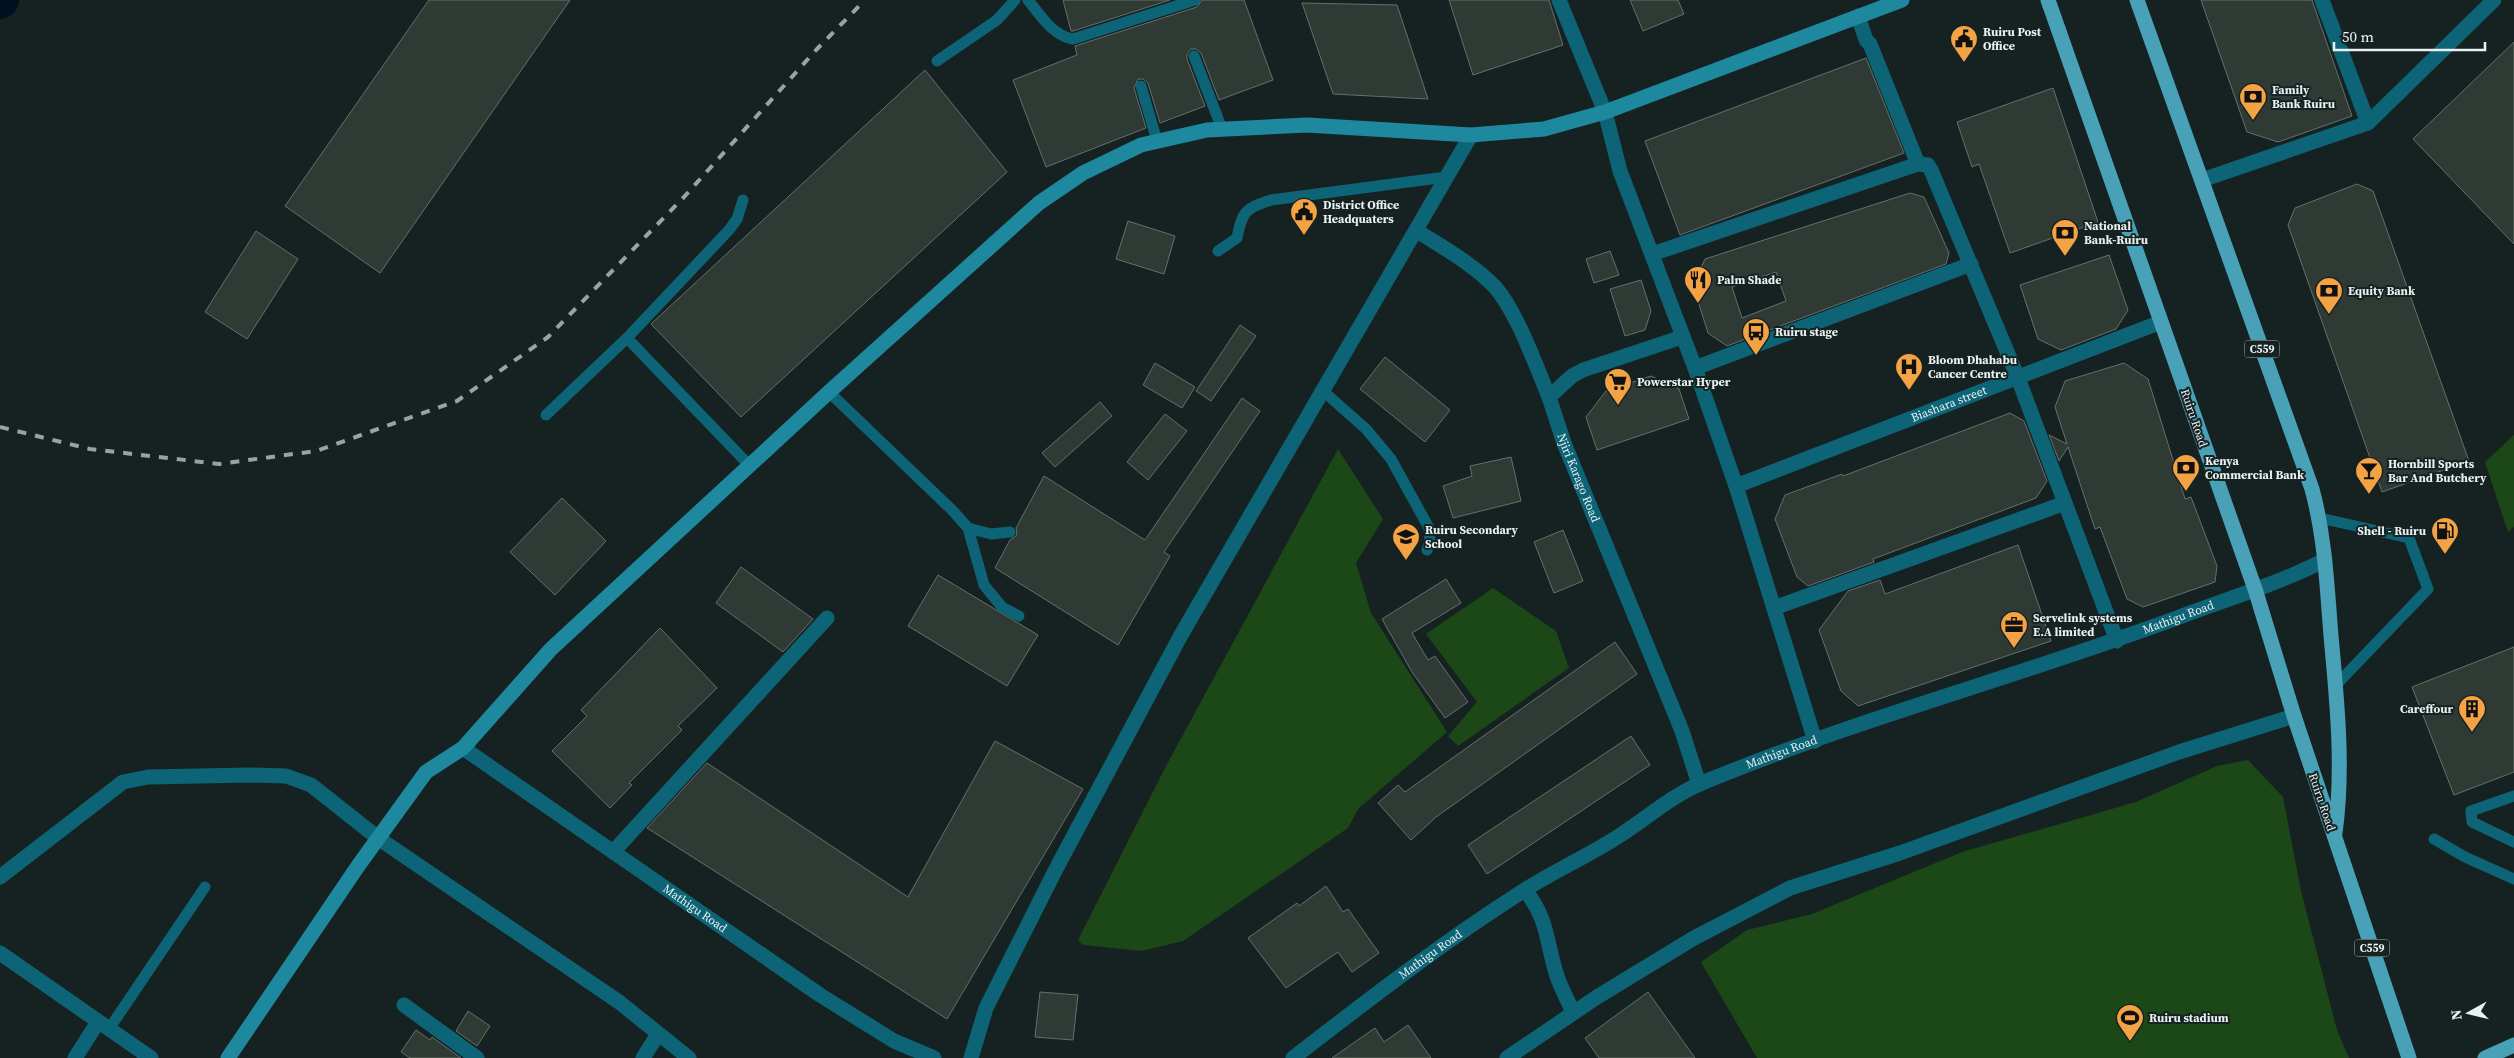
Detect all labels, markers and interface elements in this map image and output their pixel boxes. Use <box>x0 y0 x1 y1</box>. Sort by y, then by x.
scale bar <box>2334 20 2485 52</box>
public building icon: Ruiru Post Office <box>1949 24 1979 63</box>
place label: Ruiru Post Office <box>1983 24 2042 54</box>
text: 50 m <box>2342 26 2374 47</box>
bank icon: Family Bank Ruiru <box>2238 82 2268 121</box>
place label: Family Bank Ruiru <box>2272 82 2336 112</box>
public building icon: District Office Headquaters <box>1289 197 1319 236</box>
place label: District Office Headquaters <box>1323 197 1399 227</box>
bank icon: National Bank-Ruiru <box>2050 218 2080 257</box>
place label: National Bank-Ruiru <box>2084 218 2149 248</box>
restaurant icon: Palm Shade <box>1683 265 1713 304</box>
place label: Palm Shade <box>1717 272 1781 288</box>
bank icon: Equity Bank <box>2314 276 2344 315</box>
place label: Equity Bank <box>2348 283 2416 299</box>
bus stop icon: Ruiru stage <box>1741 317 1771 356</box>
place label: Ruiru stage <box>1775 324 1838 340</box>
road number: C559 <box>2244 340 2280 358</box>
hospital icon: Bloom Dhahabu Cancer Centre <box>1894 352 1924 391</box>
place label: Bloom Dhahabu Cancer Centre <box>1928 352 2018 382</box>
supermarket icon: Powerstar Hyper <box>1603 367 1633 406</box>
place label: Powerstar Hyper <box>1637 374 1731 390</box>
street label: Biashara street <box>1909 382 1989 426</box>
street label: Ruiru Road <box>2177 387 2211 449</box>
street label: Njiri Karago Road <box>1553 431 1604 525</box>
bank icon: Kenya Commercial Bank <box>2171 453 2201 492</box>
place label: Kenya Commercial Bank <box>2205 453 2305 483</box>
bar icon: Hornbill Sports Bar And Butchery <box>2354 456 2384 495</box>
place label: Hornbill Sports Bar And Butchery <box>2388 456 2487 486</box>
fuel station icon: Shell - Ruiru <box>2430 516 2460 555</box>
school or university icon: Ruiru Secondary School <box>1391 522 1421 561</box>
place label: Ruiru Secondary School <box>1425 522 1519 552</box>
place label: Shell - Ruiru <box>2357 523 2427 539</box>
street label: Mathigu Road <box>2141 597 2216 638</box>
office icon: Servelink systems E.A limited <box>1999 610 2029 649</box>
place label: Servelink systems E.A limited <box>2033 610 2133 640</box>
building icon: Careffour <box>2457 694 2487 733</box>
place label: Careffour <box>2400 701 2453 717</box>
street label: Mathigu Road <box>1744 732 1819 773</box>
street label: Ruiru Road <box>2305 771 2339 833</box>
street label: Mathigu Road <box>660 881 730 936</box>
street label: Mathigu Road <box>1395 926 1465 983</box>
road number: C559 <box>2354 940 2390 956</box>
north arrow <box>2444 988 2494 1038</box>
sports icon: Ruiru stadium <box>2115 1003 2145 1042</box>
text: N <box>2446 1008 2467 1021</box>
place label: Ruiru stadium <box>2149 1010 2229 1026</box>

